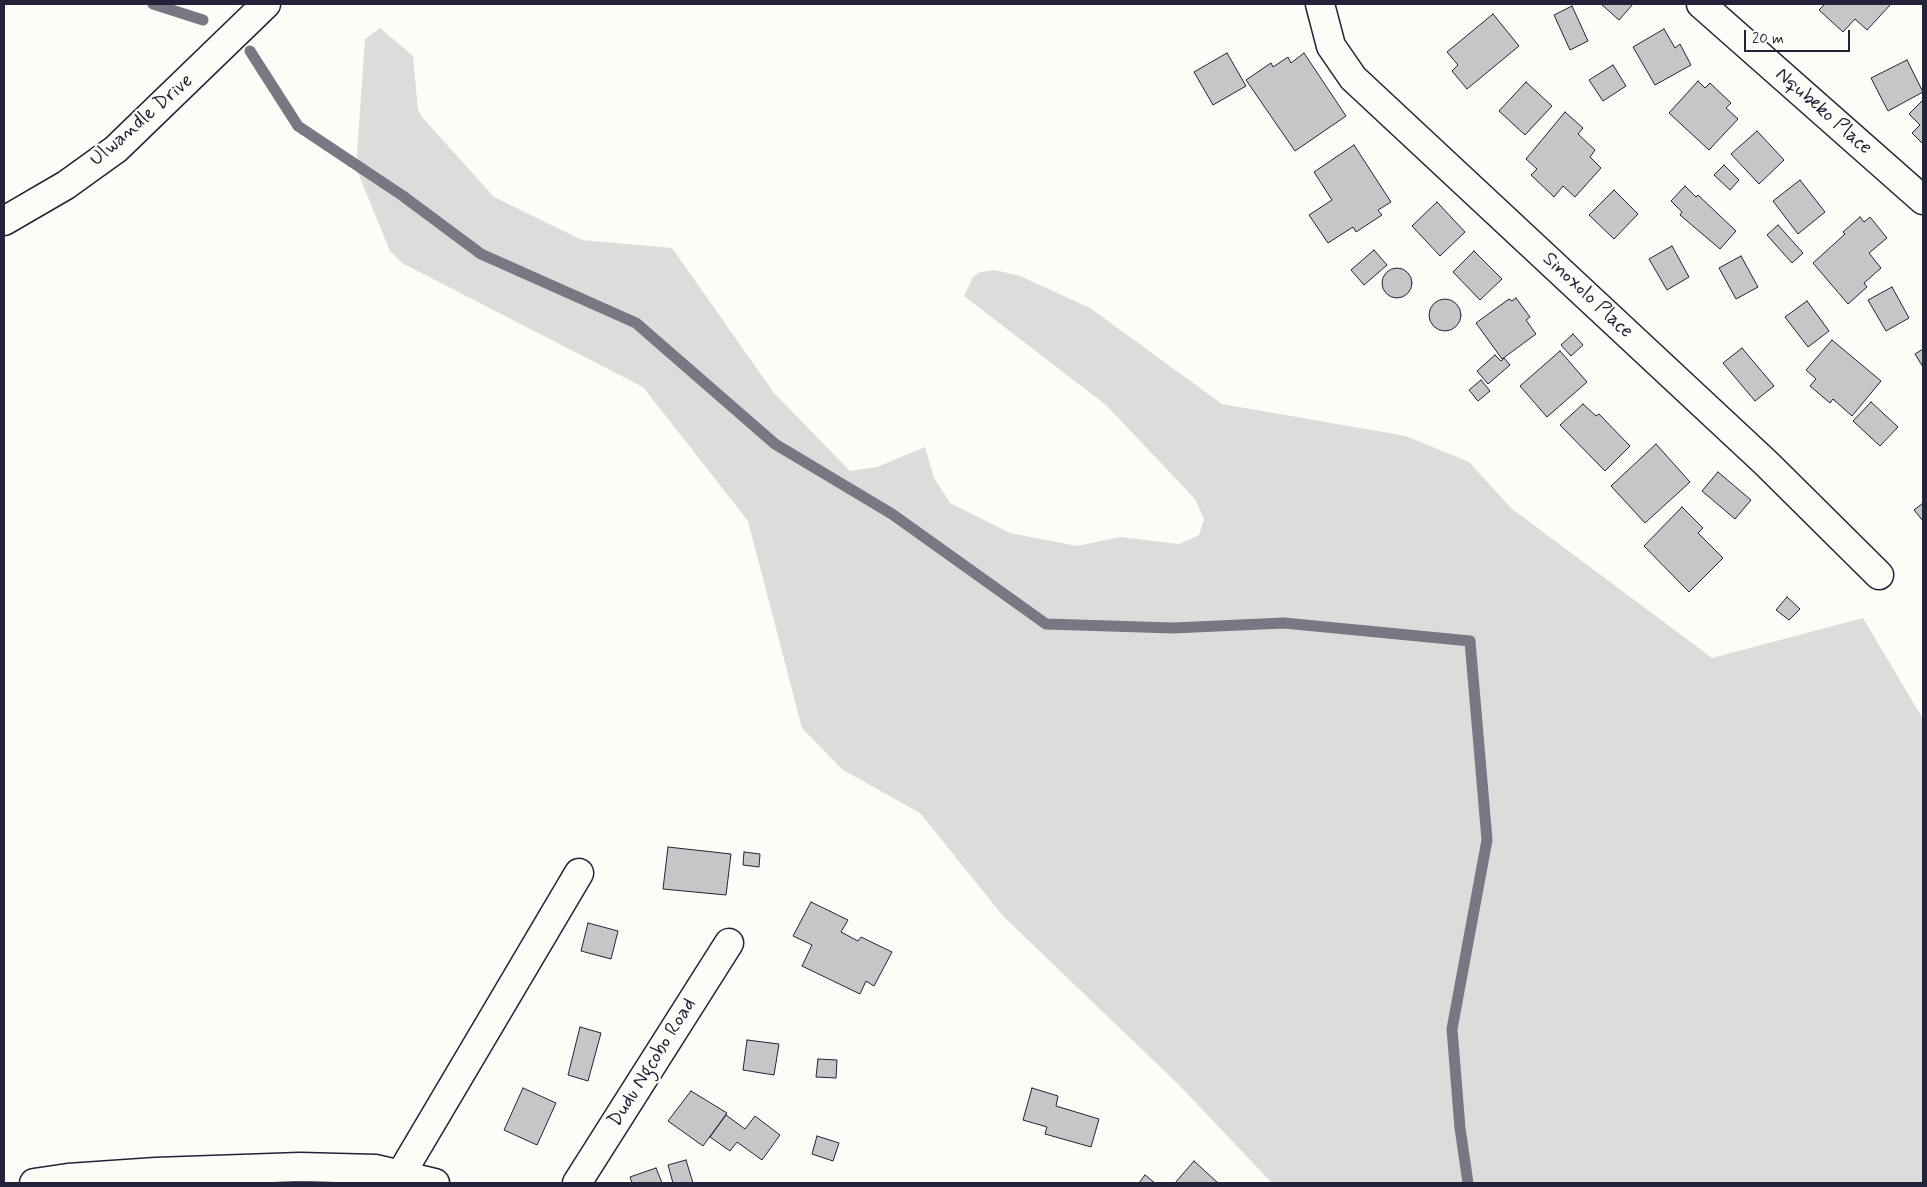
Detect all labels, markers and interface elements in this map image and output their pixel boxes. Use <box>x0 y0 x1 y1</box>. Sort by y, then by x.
scale bar <box>1747 20 1853 52</box>
text: 20 m <box>1752 29 1784 49</box>
street label: Nqubeko Place <box>1770 63 1876 161</box>
street label: Ulwandle Drive <box>85 70 199 172</box>
street label: Sinoxolo Place <box>1537 248 1637 344</box>
street label: Dudu Ngcobo Road <box>604 994 702 1132</box>

